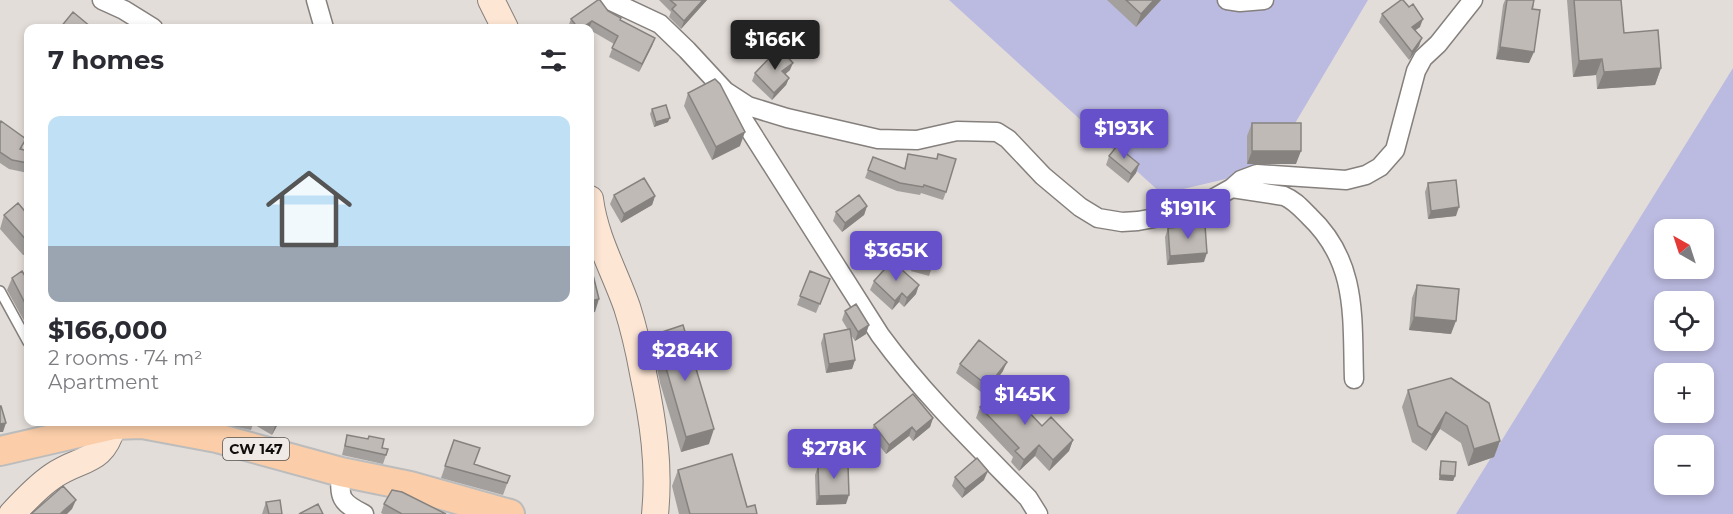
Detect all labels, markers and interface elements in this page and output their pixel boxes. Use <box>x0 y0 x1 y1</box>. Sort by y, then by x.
pin: $166K <box>733 20 817 71</box>
text: $166K <box>745 27 805 51</box>
text: 7 homes <box>48 44 164 76</box>
icon: filters <box>537 44 570 77</box>
pin: $193K <box>1082 109 1166 160</box>
text: $193K <box>1094 116 1154 140</box>
icon: home <box>255 155 363 263</box>
pin: $191K <box>1146 189 1230 240</box>
text: $191K <box>1160 196 1216 220</box>
north arrow <box>1654 219 1714 279</box>
map controls <box>1654 219 1714 495</box>
pin: $365K <box>854 231 938 282</box>
text: $365K <box>864 238 928 262</box>
button: locate <box>1654 291 1714 351</box>
text: $166,000 <box>48 314 167 346</box>
pin: $284K <box>643 331 727 382</box>
text: $284K <box>652 338 718 362</box>
text: 2 rooms · 74 m² <box>48 346 203 370</box>
button: + <box>1654 363 1714 423</box>
text: Apartment <box>48 370 159 394</box>
pin: $145K <box>983 375 1067 426</box>
text: $145K <box>995 382 1055 406</box>
pin: $278K <box>792 429 876 480</box>
button: − <box>1654 435 1714 495</box>
text: $278K <box>802 436 866 460</box>
road number: CW 147 <box>223 438 289 460</box>

